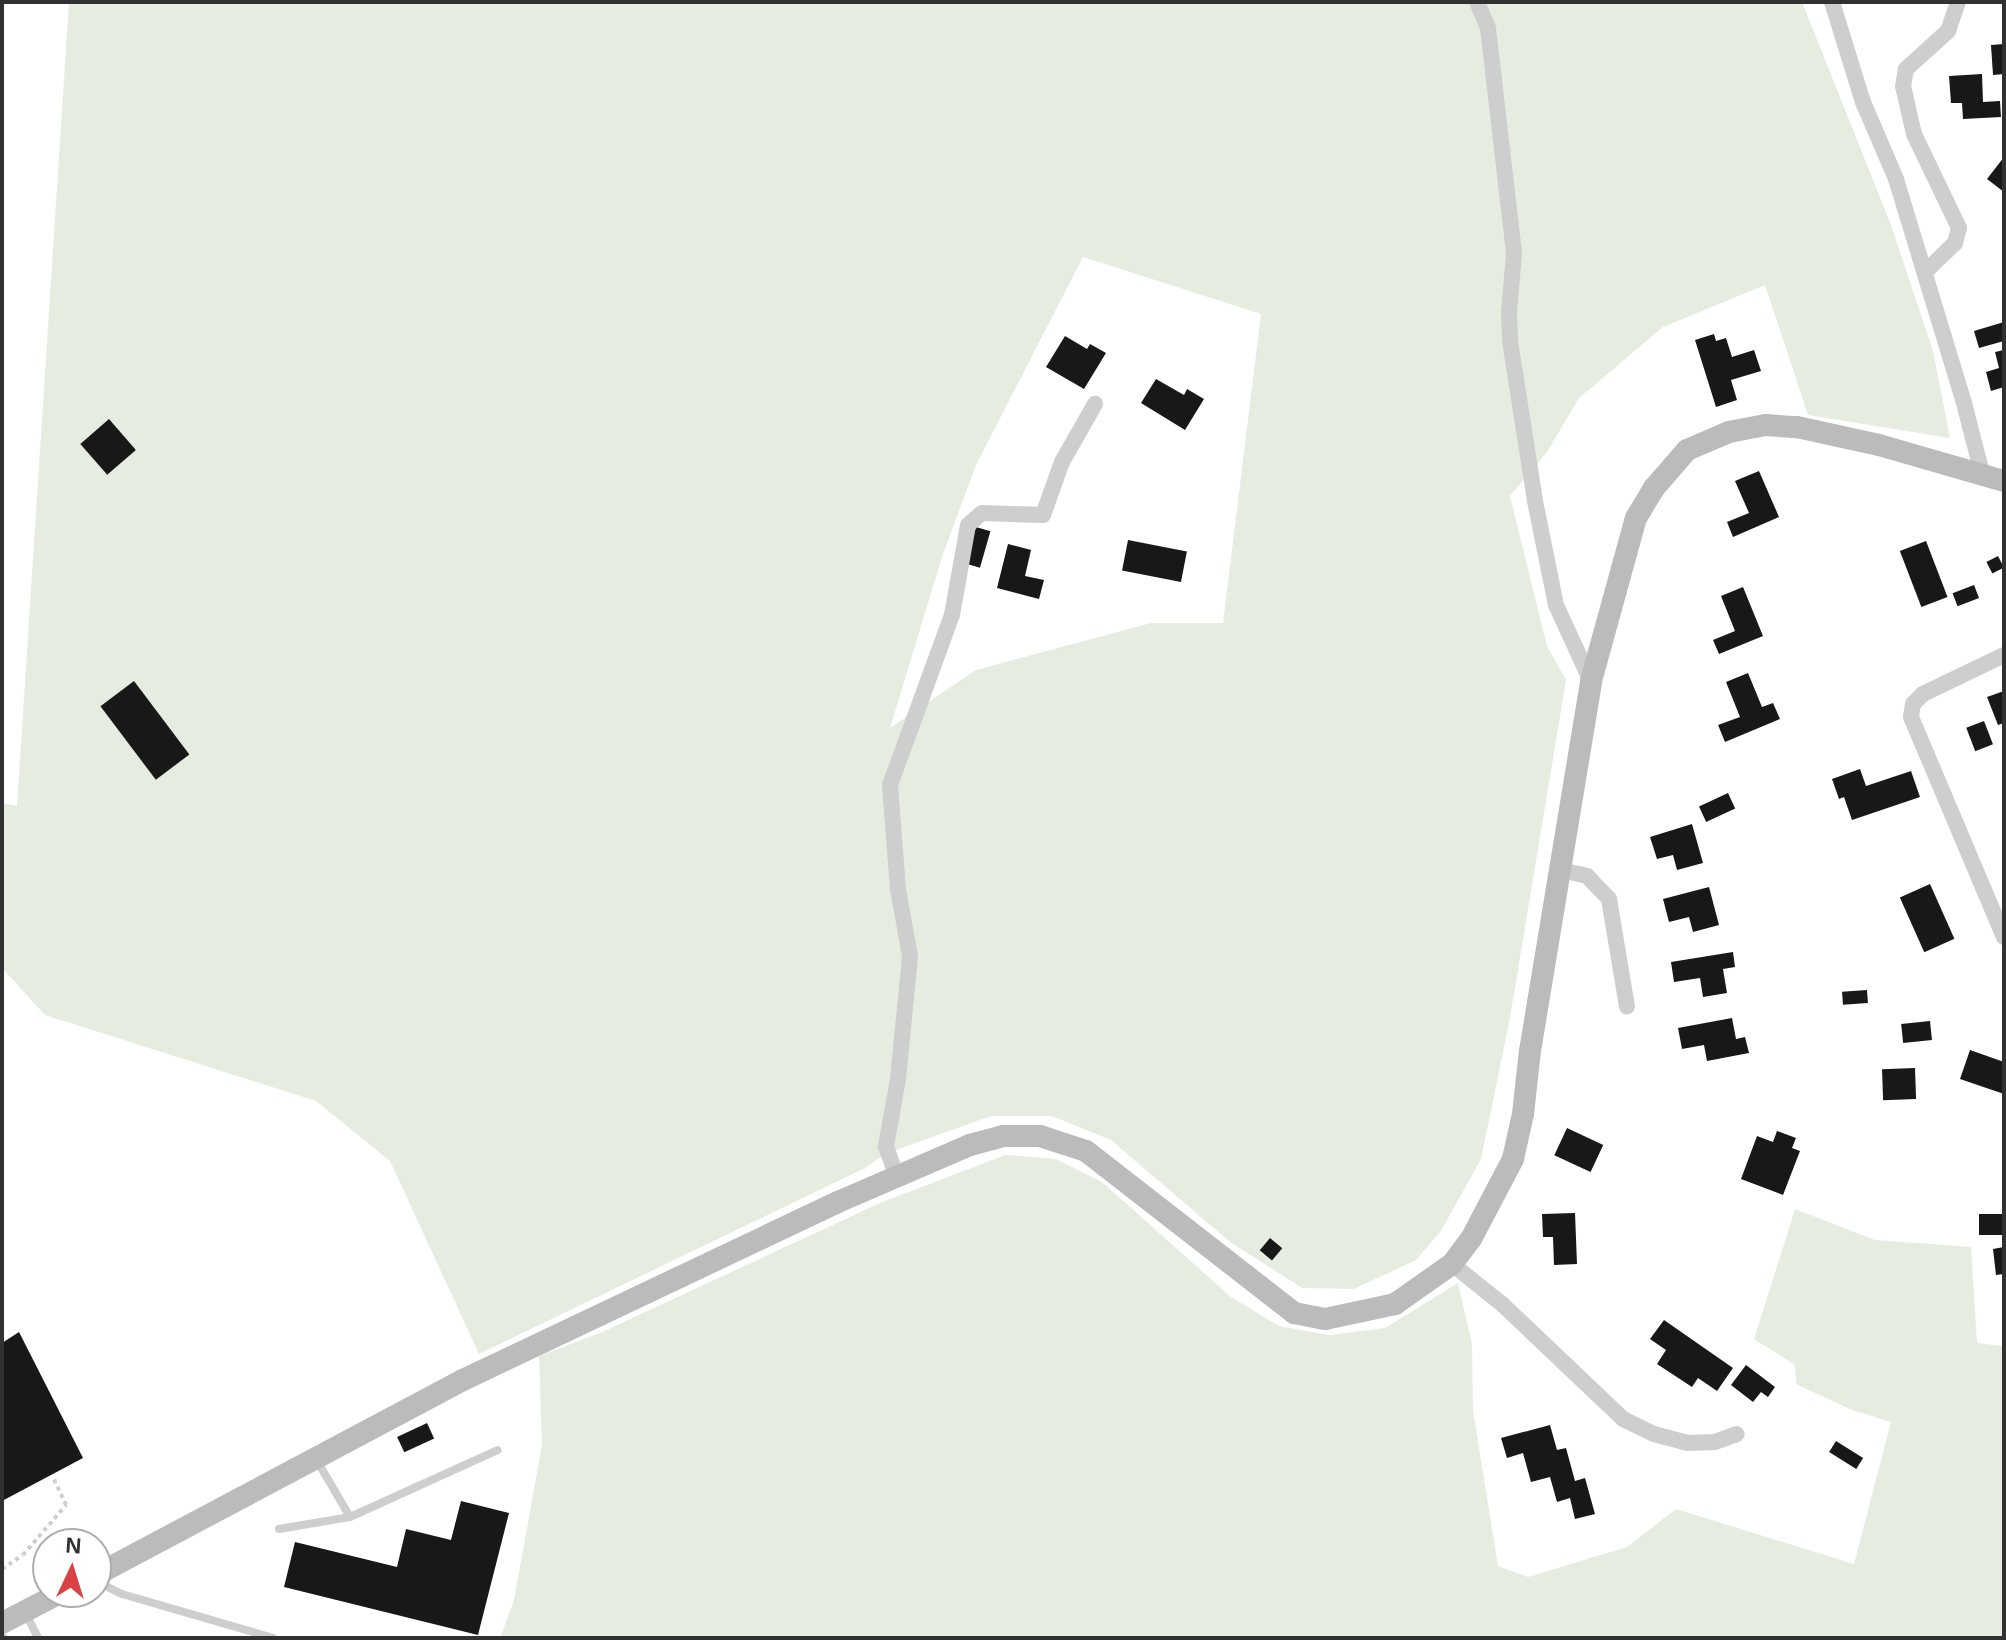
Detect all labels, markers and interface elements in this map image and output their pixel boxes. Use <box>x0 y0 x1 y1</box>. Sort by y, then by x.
north arrow <box>32 1528 112 1608</box>
text: N <box>65 1533 82 1559</box>

